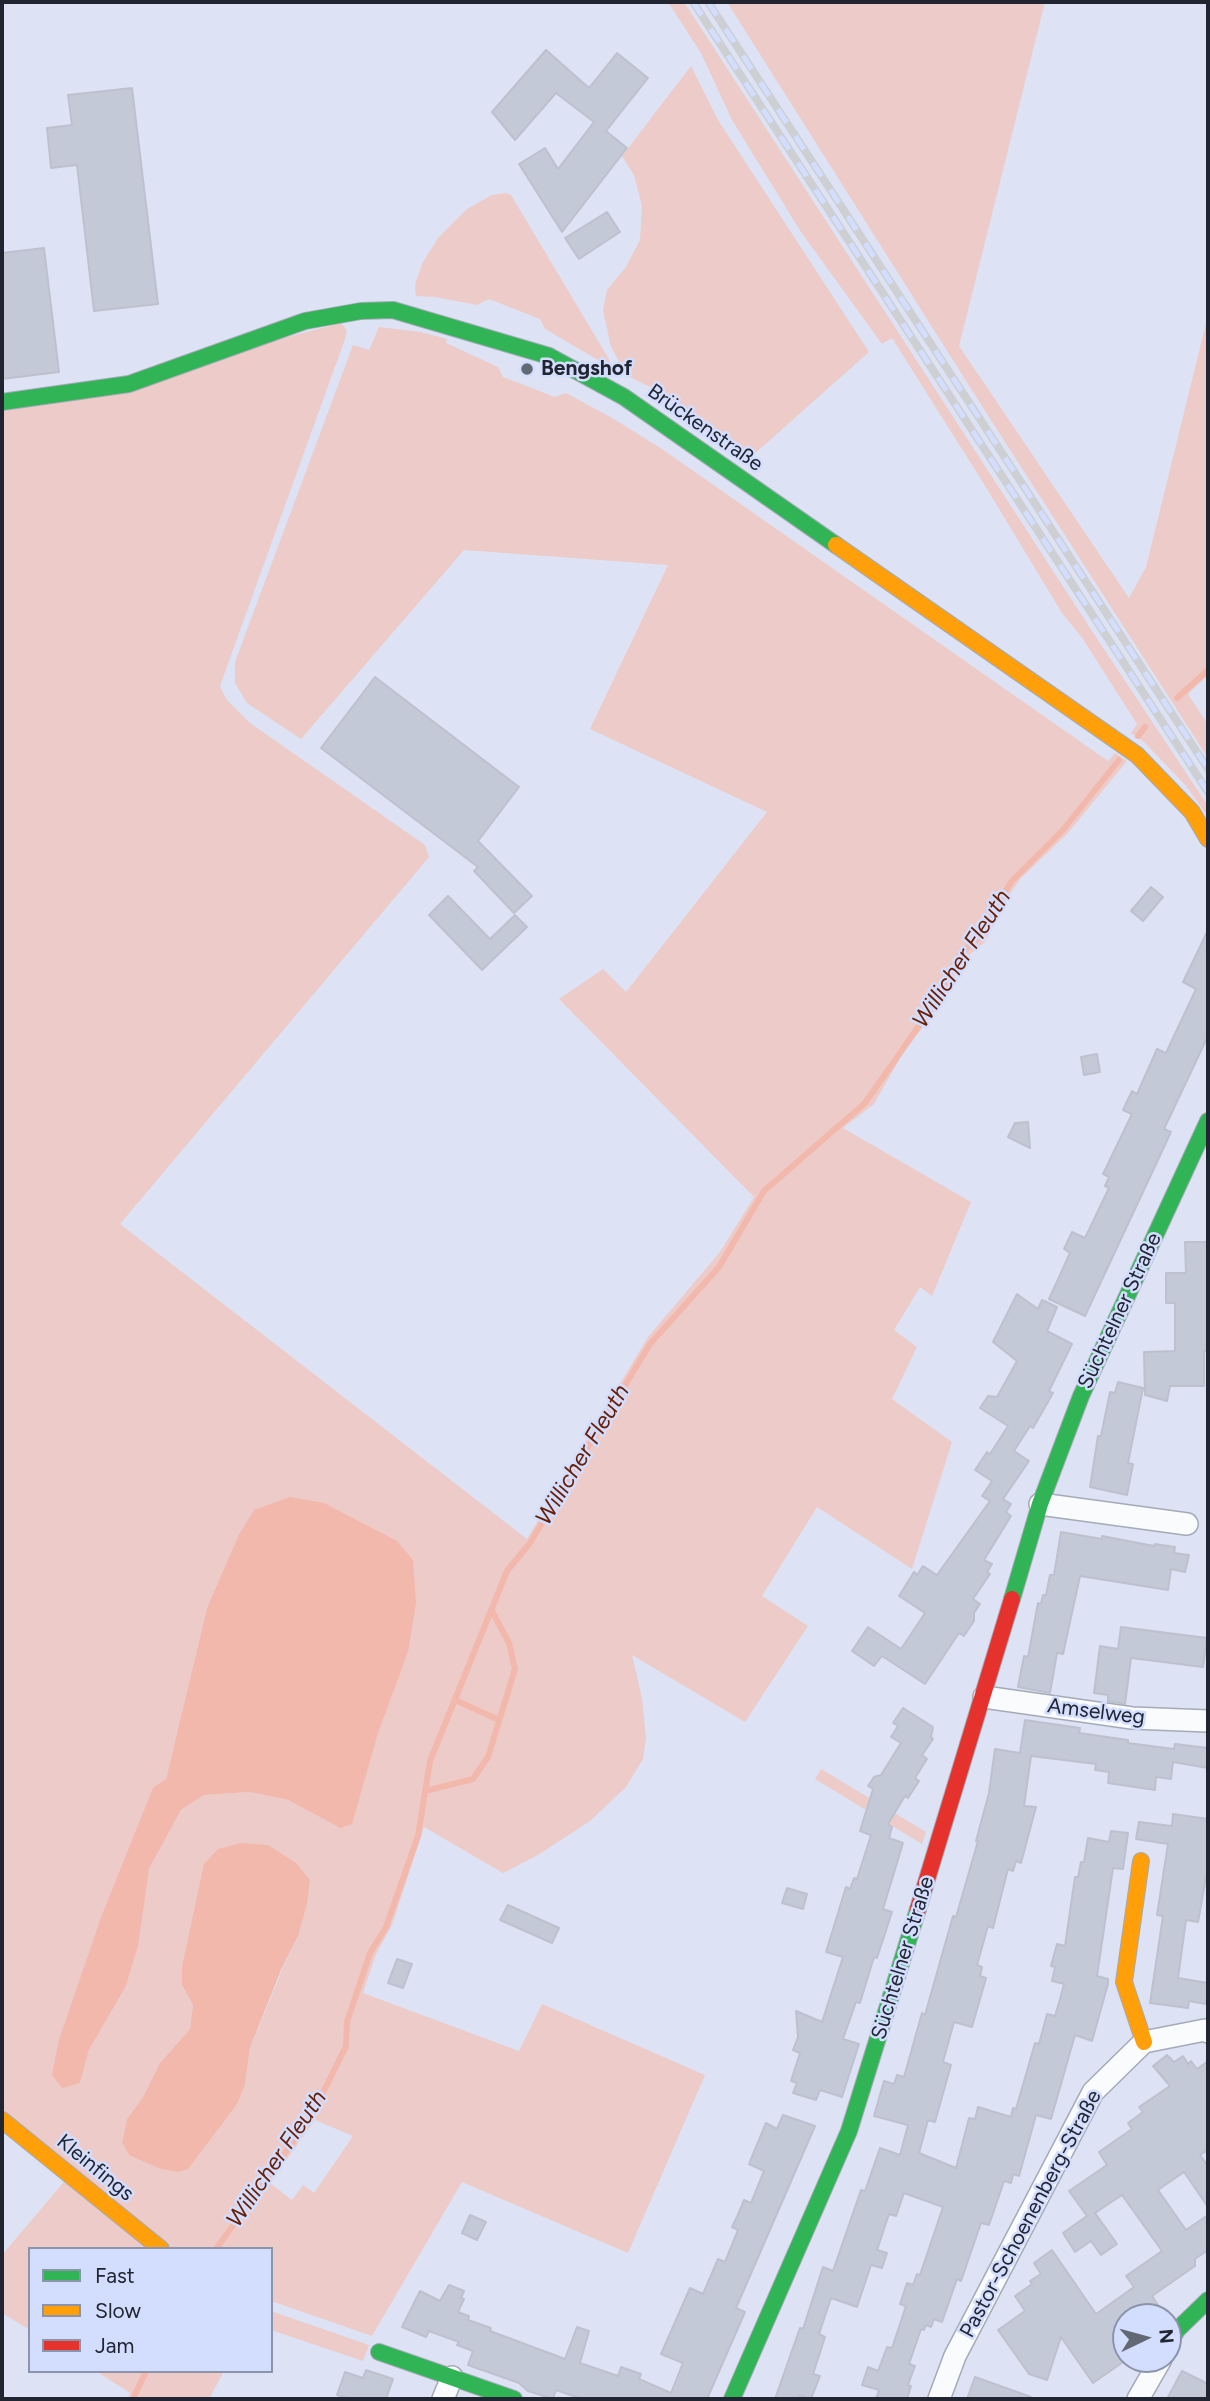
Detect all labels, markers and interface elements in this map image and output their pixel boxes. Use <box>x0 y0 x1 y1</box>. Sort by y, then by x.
place label: Bengshof <box>541 356 632 382</box>
marker: Bengshof <box>519 361 535 377</box>
street label: Brückenstraße <box>642 379 768 477</box>
water label: Willicher Fleuth <box>907 885 1017 1033</box>
street label: Süchtelner Straße <box>1073 1229 1167 1393</box>
water label: Willicher Fleuth <box>530 1380 636 1530</box>
street label: Amselweg <box>1046 1694 1146 1730</box>
street label: Süchtelner Straße <box>866 1873 940 2043</box>
water label: Willicher Fleuth <box>221 2085 333 2233</box>
street label: Pastor-Schoenenberg-Straße <box>955 2086 1107 2342</box>
street label: Kleinfings <box>51 2129 139 2207</box>
legend <box>28 2247 273 2373</box>
text: Fast <box>95 2263 135 2288</box>
text: Slow <box>95 2298 141 2323</box>
north arrow <box>1112 2303 1182 2373</box>
text: N <box>1154 2328 1179 2345</box>
text: Jam <box>95 2333 134 2358</box>

